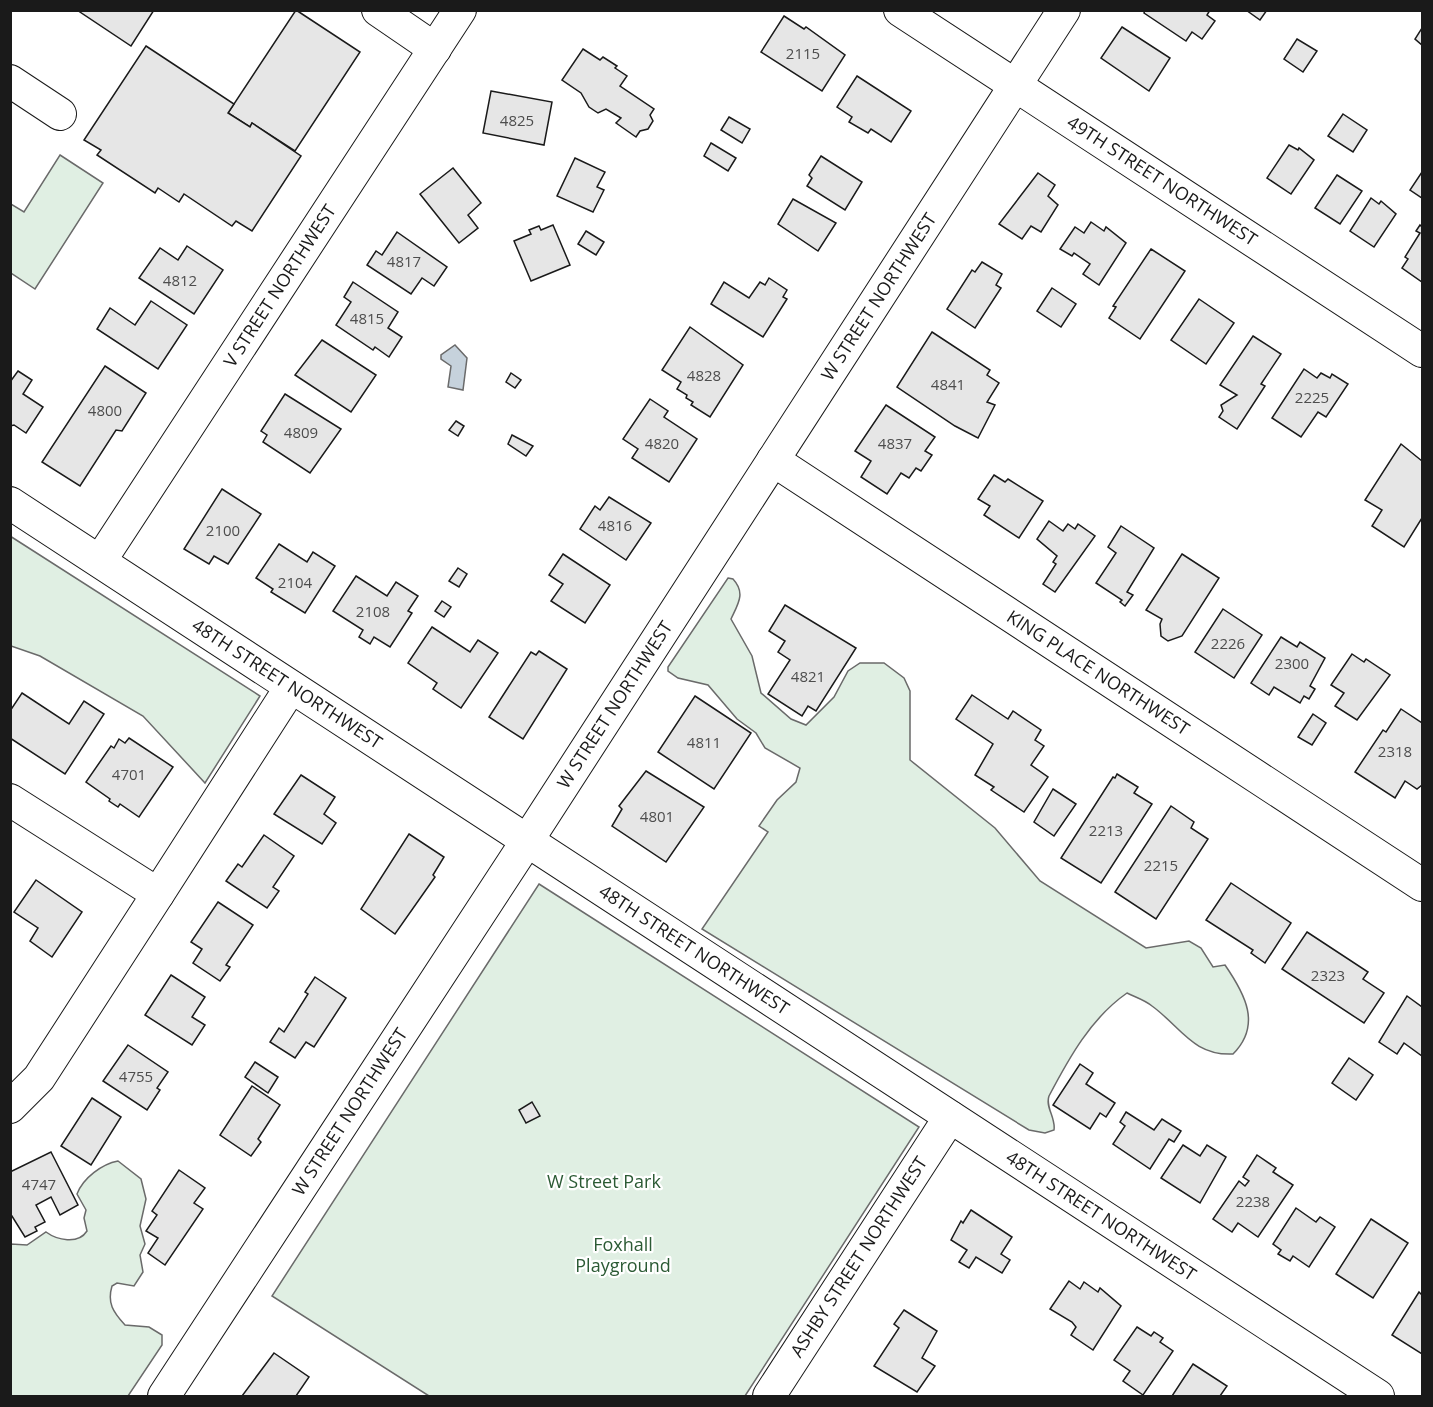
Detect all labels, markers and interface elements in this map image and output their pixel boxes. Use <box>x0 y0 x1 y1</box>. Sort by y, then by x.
house number: 2115 <box>786 43 820 63</box>
house number: 4825 <box>500 110 534 130</box>
street label: 49TH STREET NORTHWEST <box>1063 110 1262 251</box>
street label: V STREET NORTHWEST <box>218 200 341 371</box>
street label: W STREET NORTHWEST <box>815 208 941 385</box>
house number: 4817 <box>387 251 421 271</box>
house number: 4812 <box>163 270 197 290</box>
house number: 4815 <box>350 308 384 328</box>
house number: 4828 <box>687 365 721 385</box>
house number: 4841 <box>931 374 965 394</box>
house number: 2225 <box>1295 387 1329 407</box>
house number: 4800 <box>88 400 122 420</box>
house number: 4809 <box>284 422 318 442</box>
house number: 4820 <box>645 433 679 453</box>
house number: 4837 <box>878 433 912 453</box>
house number: 4816 <box>598 515 632 535</box>
house number: 2100 <box>206 520 240 540</box>
house number: 2104 <box>278 572 313 592</box>
house number: 2108 <box>356 601 390 621</box>
street label: KING PLACE NORTHWEST <box>1003 604 1195 740</box>
street label: 48TH STREET NORTHWEST <box>188 613 387 754</box>
street label: W STREET NORTHWEST <box>551 616 677 793</box>
house number: 2226 <box>1211 633 1245 653</box>
house number: 2300 <box>1275 653 1309 673</box>
house number: 4821 <box>791 666 825 686</box>
house number: 4811 <box>687 732 721 752</box>
house number: 2318 <box>1378 741 1412 761</box>
house number: 4701 <box>112 764 146 784</box>
house number: 4801 <box>640 806 674 826</box>
house number: 2213 <box>1089 820 1123 840</box>
house number: 2215 <box>1144 855 1178 875</box>
street label: 48TH STREET NORTHWEST <box>595 879 794 1020</box>
house number: 2323 <box>1311 965 1345 985</box>
street label: W STREET NORTHWEST <box>286 1023 412 1200</box>
house number: 4755 <box>119 1066 153 1086</box>
street label: 48TH STREET NORTHWEST <box>1002 1145 1201 1286</box>
street label: ASHBY STREET NORTHWEST <box>784 1151 932 1361</box>
park label: W Street Park <box>547 1169 661 1193</box>
house number: 4747 <box>22 1174 56 1194</box>
house number: 2238 <box>1236 1191 1270 1211</box>
park label: Foxhall Playground <box>575 1232 671 1277</box>

